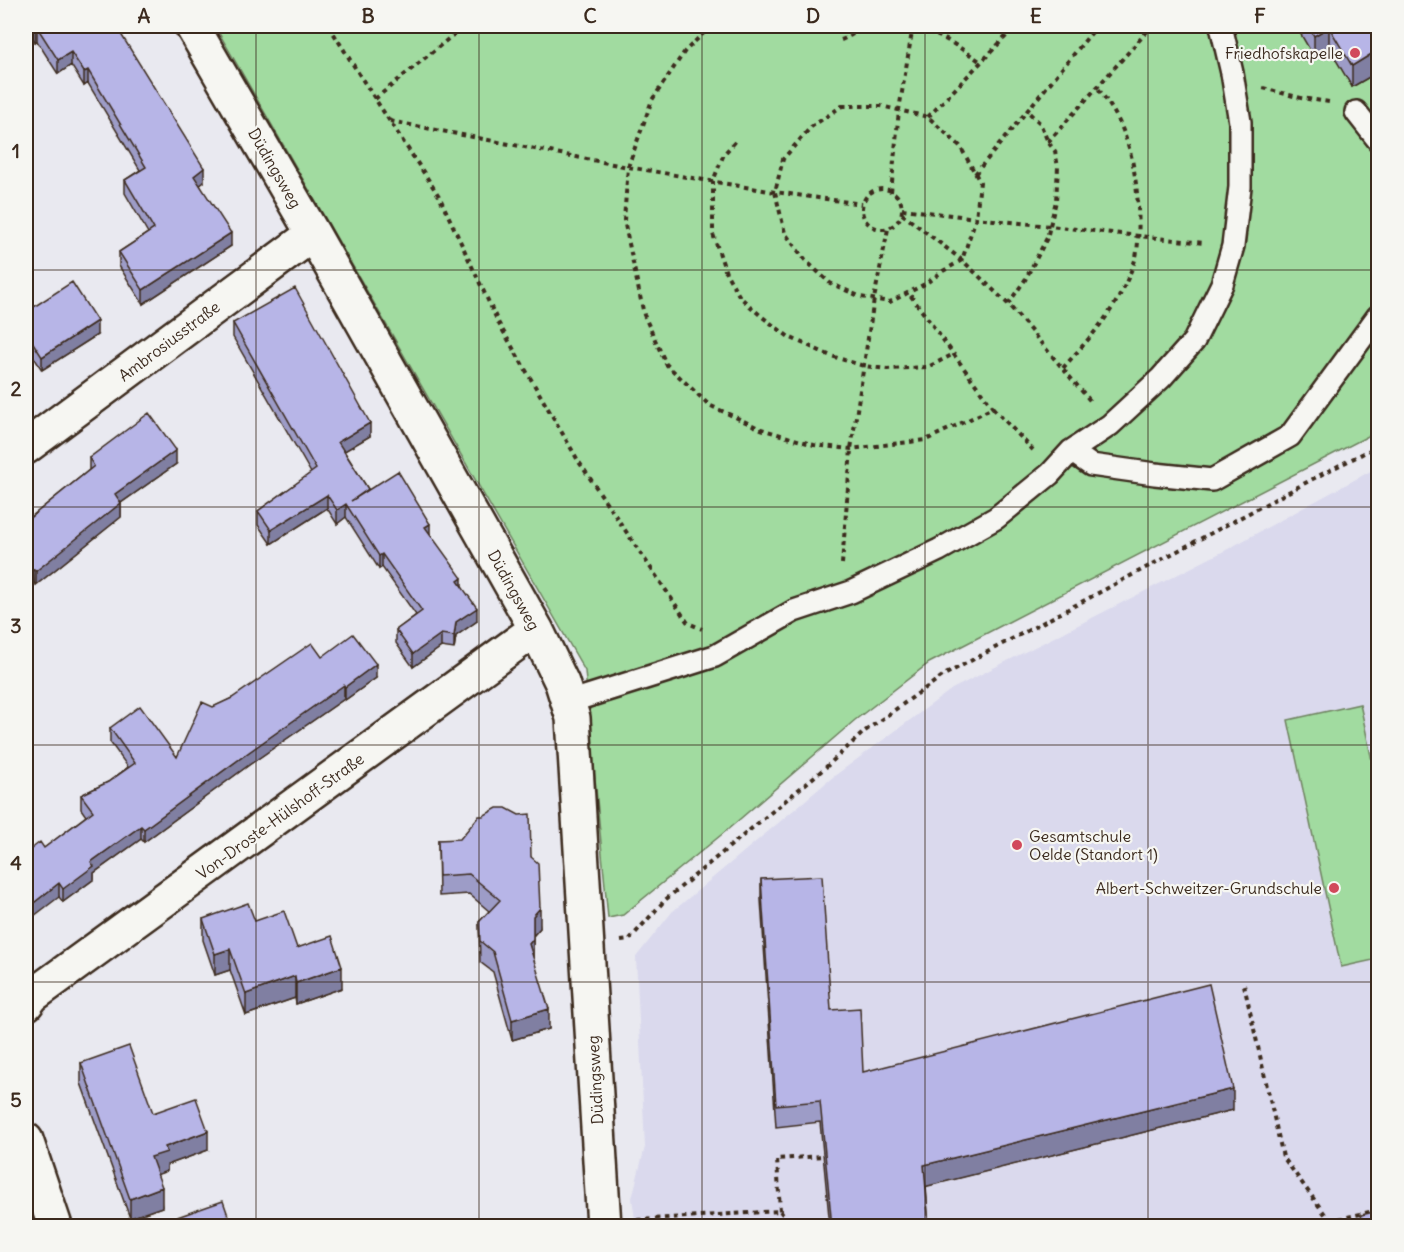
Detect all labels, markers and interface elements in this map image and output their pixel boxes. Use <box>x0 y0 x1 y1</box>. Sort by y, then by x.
text: A <box>138 3 151 28</box>
text: B <box>361 3 375 28</box>
text: C <box>583 3 597 28</box>
text: D <box>806 3 820 28</box>
text: E <box>1030 3 1042 28</box>
text: F <box>1254 3 1266 28</box>
place label: Friedhofskapelle <box>1225 43 1343 63</box>
marker: Friedhofskapelle <box>1348 46 1362 60</box>
street label: Düdingsweg <box>244 124 306 212</box>
text: 1 <box>12 138 20 163</box>
street label: Ambrosiusstraße <box>114 296 224 386</box>
text: 2 <box>11 376 22 401</box>
street label: Düdingsweg <box>484 546 544 634</box>
text: 3 <box>10 613 22 638</box>
street label: Von-Droste-Hülshoff-Straße <box>192 749 368 883</box>
place label: Gesamtschule Oelde (Standort 1) <box>1029 826 1158 864</box>
marker: Gesamtschule Oelde (Standort 1) <box>1010 838 1024 852</box>
text: 4 <box>10 850 22 875</box>
place label: Albert-Schweitzer-Grundschule <box>1096 878 1322 898</box>
marker: Albert-Schweitzer-Grundschule <box>1327 881 1341 895</box>
street label: Düdingsweg <box>583 1035 607 1125</box>
text: 5 <box>10 1087 22 1112</box>

